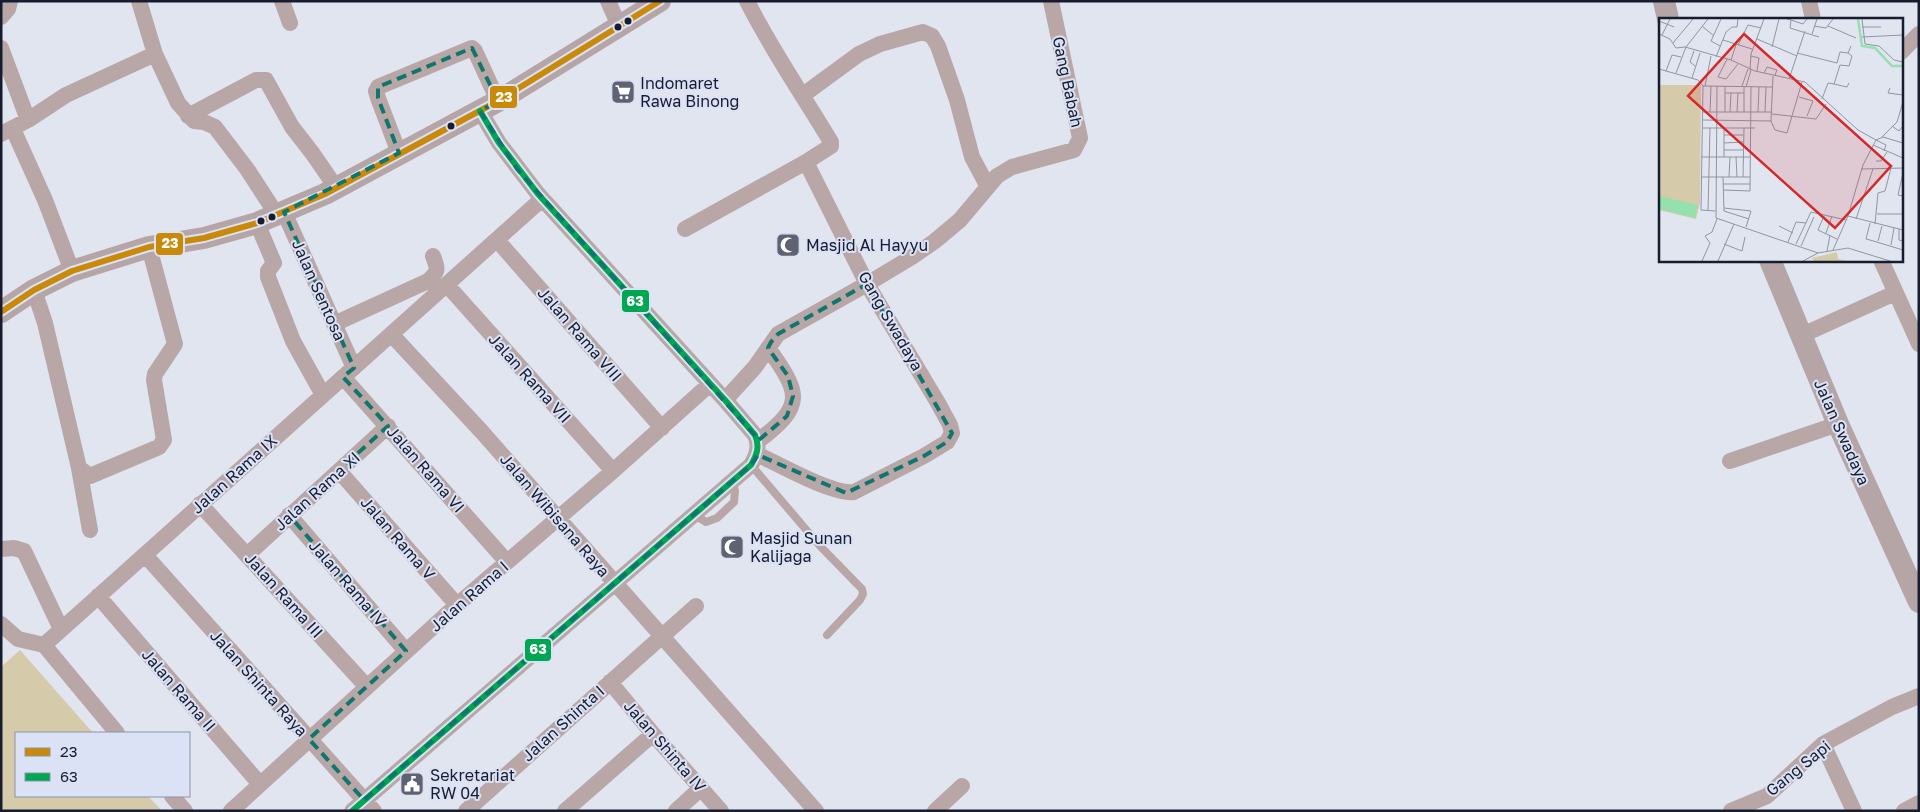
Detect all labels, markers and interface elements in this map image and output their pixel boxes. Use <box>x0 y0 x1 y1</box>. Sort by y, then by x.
unlabelled marker <box>623 16 633 26</box>
inset map <box>1659 18 1902 261</box>
unlabelled marker <box>613 22 623 32</box>
street label: Gang Babah <box>1049 35 1087 129</box>
place label: Indomaret Rawa Binong <box>640 73 739 111</box>
supermarket icon: Indomaret Rawa Binong <box>610 79 636 105</box>
line badge: 23 <box>489 85 518 109</box>
text: 23 <box>495 88 513 105</box>
unlabelled marker <box>446 121 456 131</box>
unlabelled marker <box>267 212 277 222</box>
unlabelled marker <box>256 216 266 226</box>
line badge: 23 <box>155 232 184 256</box>
mosque icon: Masjid Al Hayyu <box>775 232 801 258</box>
text: 23 <box>161 234 179 251</box>
place label: Masjid Al Hayyu <box>806 235 928 255</box>
street label: Jalan Sentosa <box>288 236 350 344</box>
street label: Gang Swadaya <box>854 268 928 374</box>
street label: Jalan Rama VIII <box>534 283 626 385</box>
line badge: 63 <box>621 289 650 313</box>
text: 63 <box>626 292 644 309</box>
street label: Jalan Rama VII <box>485 329 575 427</box>
street label: Jalan Swadaya <box>1810 376 1874 488</box>
street label: Jalan Rama VI <box>383 421 469 517</box>
street label: Jalan Rama IX <box>187 430 281 518</box>
street label: Jalan Rama XI <box>270 447 364 535</box>
street label: Jalan Wibisana Raya <box>496 449 614 581</box>
street label: Jalan Rama V <box>356 492 440 584</box>
place label: Masjid Sunan Kalijaga <box>750 528 852 566</box>
mosque icon: Masjid Sunan Kalijaga <box>719 534 745 560</box>
street label: Jalan Rama IV <box>305 535 391 631</box>
street label: Jalan Rama III <box>240 548 328 642</box>
street label: Jalan Rama I <box>425 556 513 636</box>
street label: Jalan Shinta Raya <box>206 626 312 740</box>
line badge: 63 <box>524 638 552 662</box>
text: 63 <box>529 640 547 657</box>
street label: Jalan Rama II <box>138 645 220 735</box>
street label: Jalan Shinta I <box>518 681 608 765</box>
street label: Jalan Shinta IV <box>620 696 711 796</box>
legend <box>15 732 190 797</box>
street label: Gang Sapi <box>1762 736 1834 800</box>
text: 23 <box>60 742 77 760</box>
place label: Sekretariat RW 04 <box>430 765 515 803</box>
text: 63 <box>60 767 78 785</box>
public building icon: Sekretariat RW 04 <box>399 771 425 797</box>

